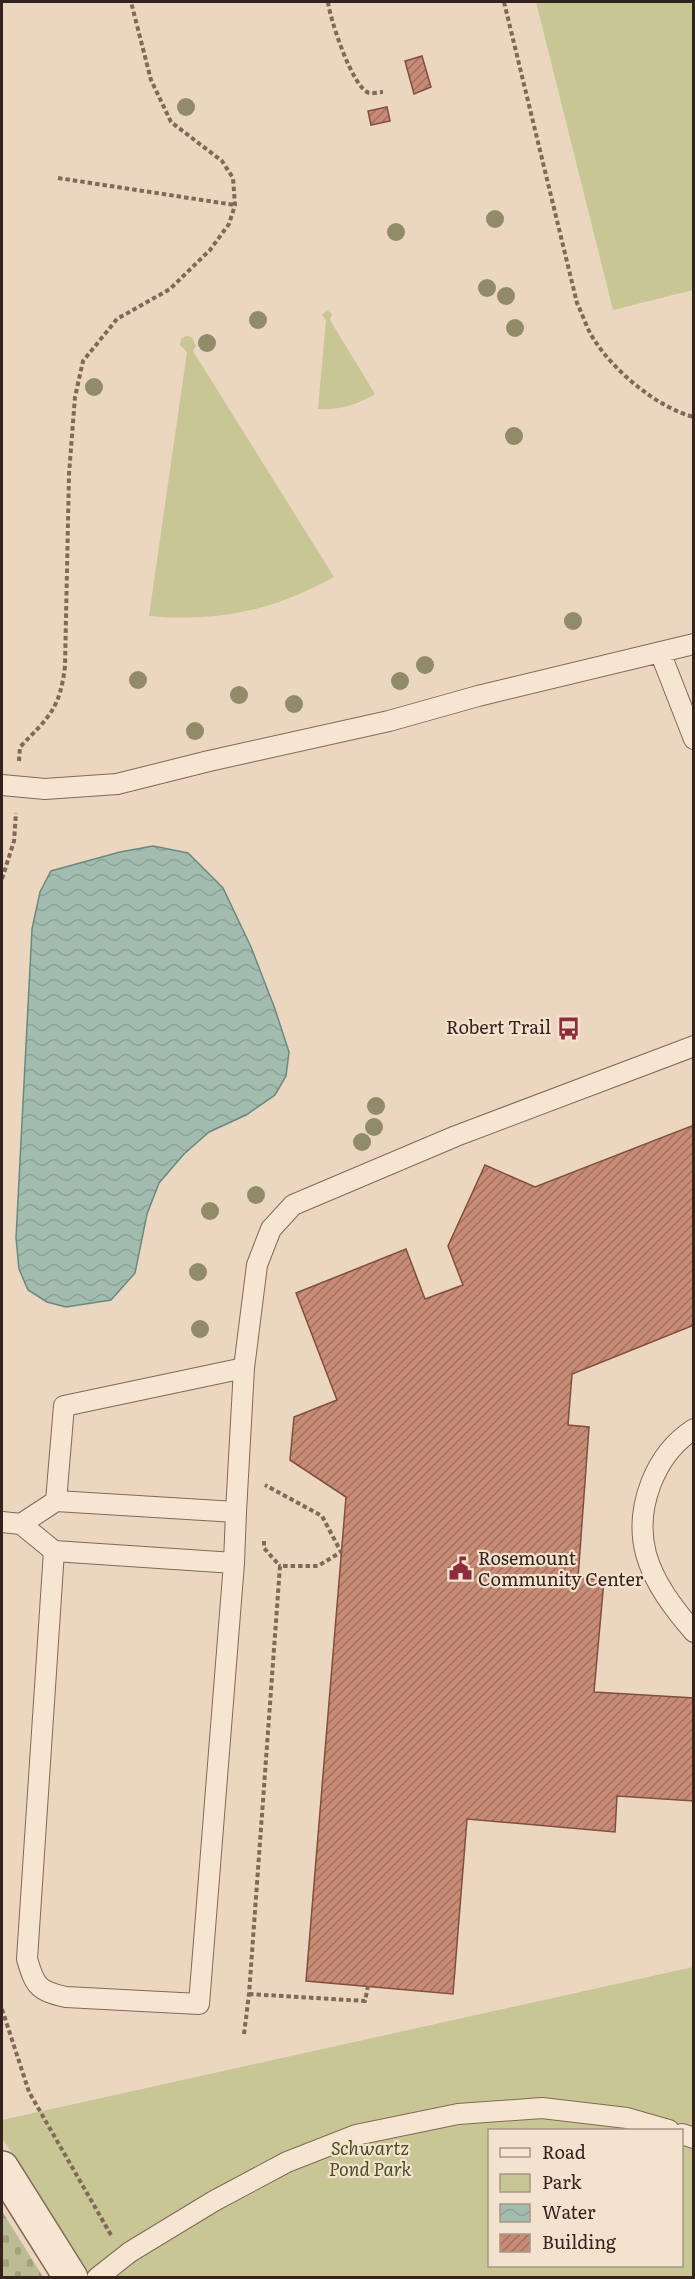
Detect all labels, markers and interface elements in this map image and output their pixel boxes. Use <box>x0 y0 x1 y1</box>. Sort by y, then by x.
place label: Robert Trail <box>446 1013 551 1040</box>
bus stop icon: Robert Trail <box>556 1015 582 1041</box>
place label: Rosemount Community Center <box>478 1544 644 1592</box>
public building icon: Rosemount Community Center <box>447 1556 473 1582</box>
legend <box>488 2129 683 2267</box>
park label: Schwartz Pond Park <box>329 2134 411 2182</box>
text: Road <box>542 2138 586 2165</box>
text: Park <box>542 2168 583 2195</box>
text: Water <box>542 2198 596 2225</box>
text: Building <box>542 2228 617 2255</box>

